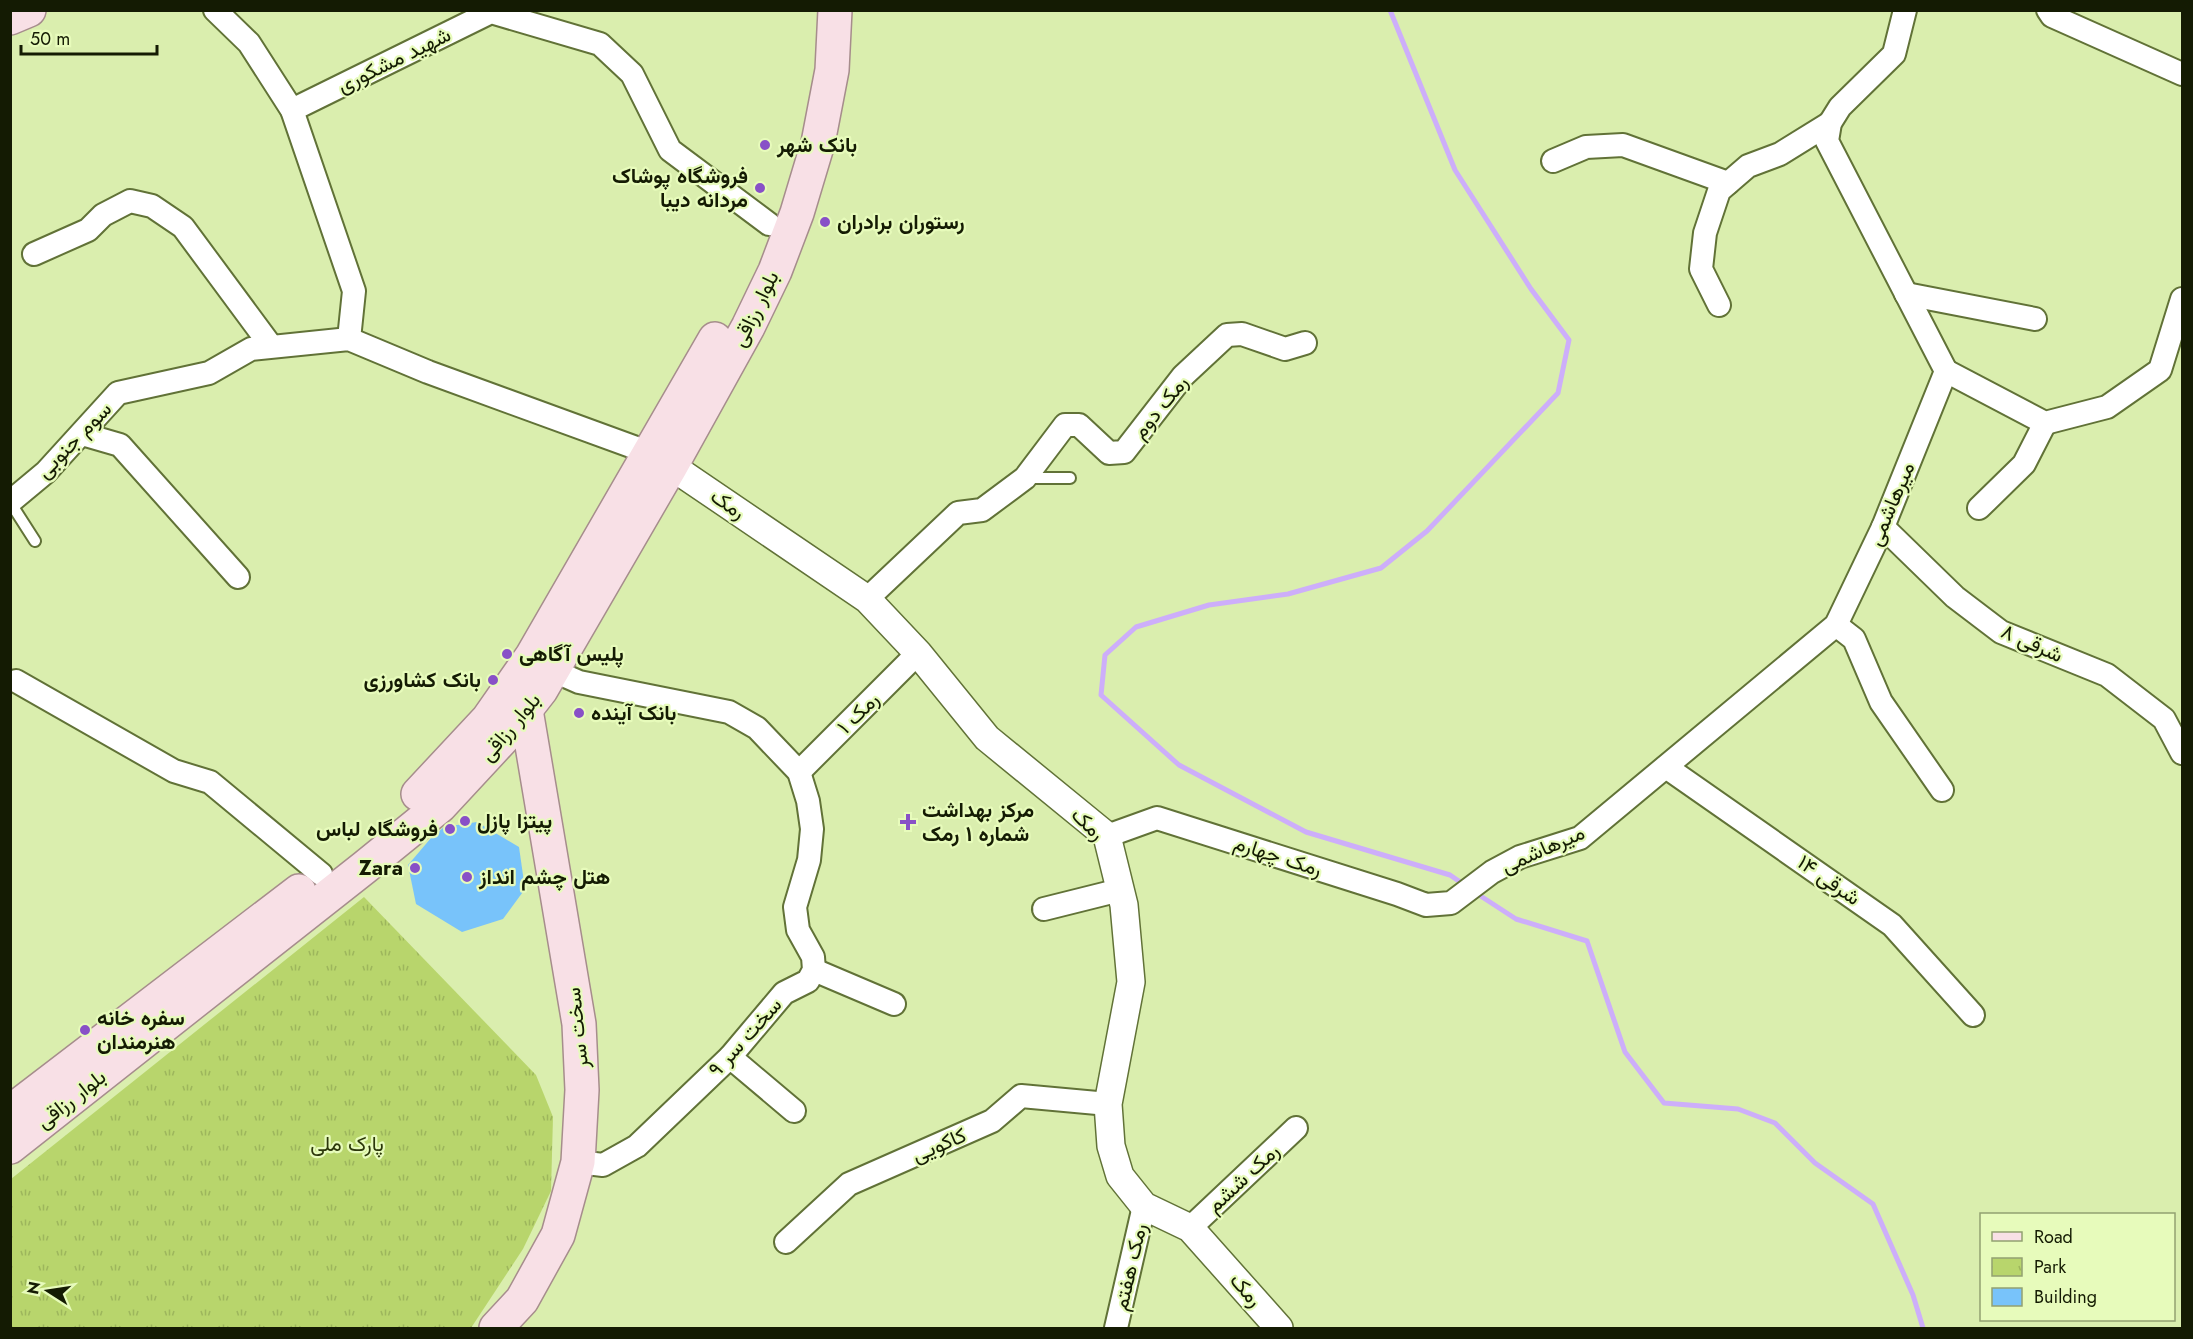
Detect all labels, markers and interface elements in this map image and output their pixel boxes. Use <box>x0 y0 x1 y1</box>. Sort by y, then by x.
scale bar <box>21 18 158 56</box>
street label: شهید مشکوری <box>332 20 456 100</box>
text: 50 m <box>30 26 70 52</box>
place label: بانک شهر <box>776 130 857 160</box>
marker: بانک شهر <box>758 138 772 152</box>
place label: فروشگاه پوشاک مردانه دیبا <box>612 161 748 215</box>
marker: فروشگاه پوشاک مردانه دیبا <box>753 181 767 195</box>
place label: رستوران برادران <box>837 207 965 237</box>
marker: رستوران برادران <box>818 215 832 229</box>
street label: بلوار رزاقی <box>724 266 786 352</box>
street label: رمک دوم <box>1125 369 1195 445</box>
street label: سوم جنوبی <box>30 395 118 485</box>
street label: میرهاشمی <box>1860 457 1922 551</box>
street label: رمک <box>704 481 752 527</box>
street label: شرقی ۸ <box>1996 616 2068 670</box>
place label: پلیس آگاهی <box>519 639 624 669</box>
marker: پلیس آگاهی <box>500 647 514 661</box>
place label: بانک کشاورزی <box>364 665 481 695</box>
marker: بانک کشاورزی <box>486 673 500 687</box>
street label: رمک ۱ <box>830 685 886 741</box>
street label: بلوار رزاقی <box>472 686 548 768</box>
place label: بانک آینده <box>591 698 677 728</box>
marker: بانک آینده <box>572 706 586 720</box>
place label: مرکز بهداشت شماره ۱ رمک <box>922 795 1034 849</box>
street label: رمک <box>1064 801 1112 847</box>
place label: پیتزا پازل <box>477 806 552 836</box>
marker: مرکز بهداشت شماره ۱ رمک <box>899 813 917 831</box>
place label: فروشگاه لباس <box>316 814 438 844</box>
marker: پیتزا پازل <box>458 814 472 828</box>
street label: میرهاشمی <box>1496 817 1590 881</box>
marker: فروشگاه لباس <box>443 822 457 836</box>
street label: رمک چهارم <box>1230 828 1326 884</box>
street label: شرقی ۱۴ <box>1791 847 1867 913</box>
place label: Zara <box>359 853 403 883</box>
marker: Zara <box>408 861 422 875</box>
place label: هتل چشم انداز <box>478 862 610 892</box>
marker: هتل چشم انداز <box>460 870 474 884</box>
street label: سخت سر <box>558 986 596 1071</box>
street label: سخت سر ۹ <box>701 991 789 1083</box>
place label: سفره خانه هنرمندان <box>97 1003 185 1057</box>
marker: سفره خانه هنرمندان <box>78 1023 92 1037</box>
street label: بلوار رزاقی <box>30 1062 112 1136</box>
street label: کاکویی <box>907 1120 971 1170</box>
park label: پارک ملی <box>310 1129 384 1159</box>
street label: رمک ششم <box>1200 1136 1286 1220</box>
legend <box>1980 1213 2175 1321</box>
street label: رمک هفتم <box>1105 1220 1155 1314</box>
text: Road <box>2034 1224 2073 1250</box>
text: Park <box>2034 1254 2066 1280</box>
north arrow <box>18 1261 78 1321</box>
street label: رمک <box>1223 1266 1269 1314</box>
text: N <box>21 1279 46 1297</box>
text: Building <box>2034 1284 2097 1310</box>

